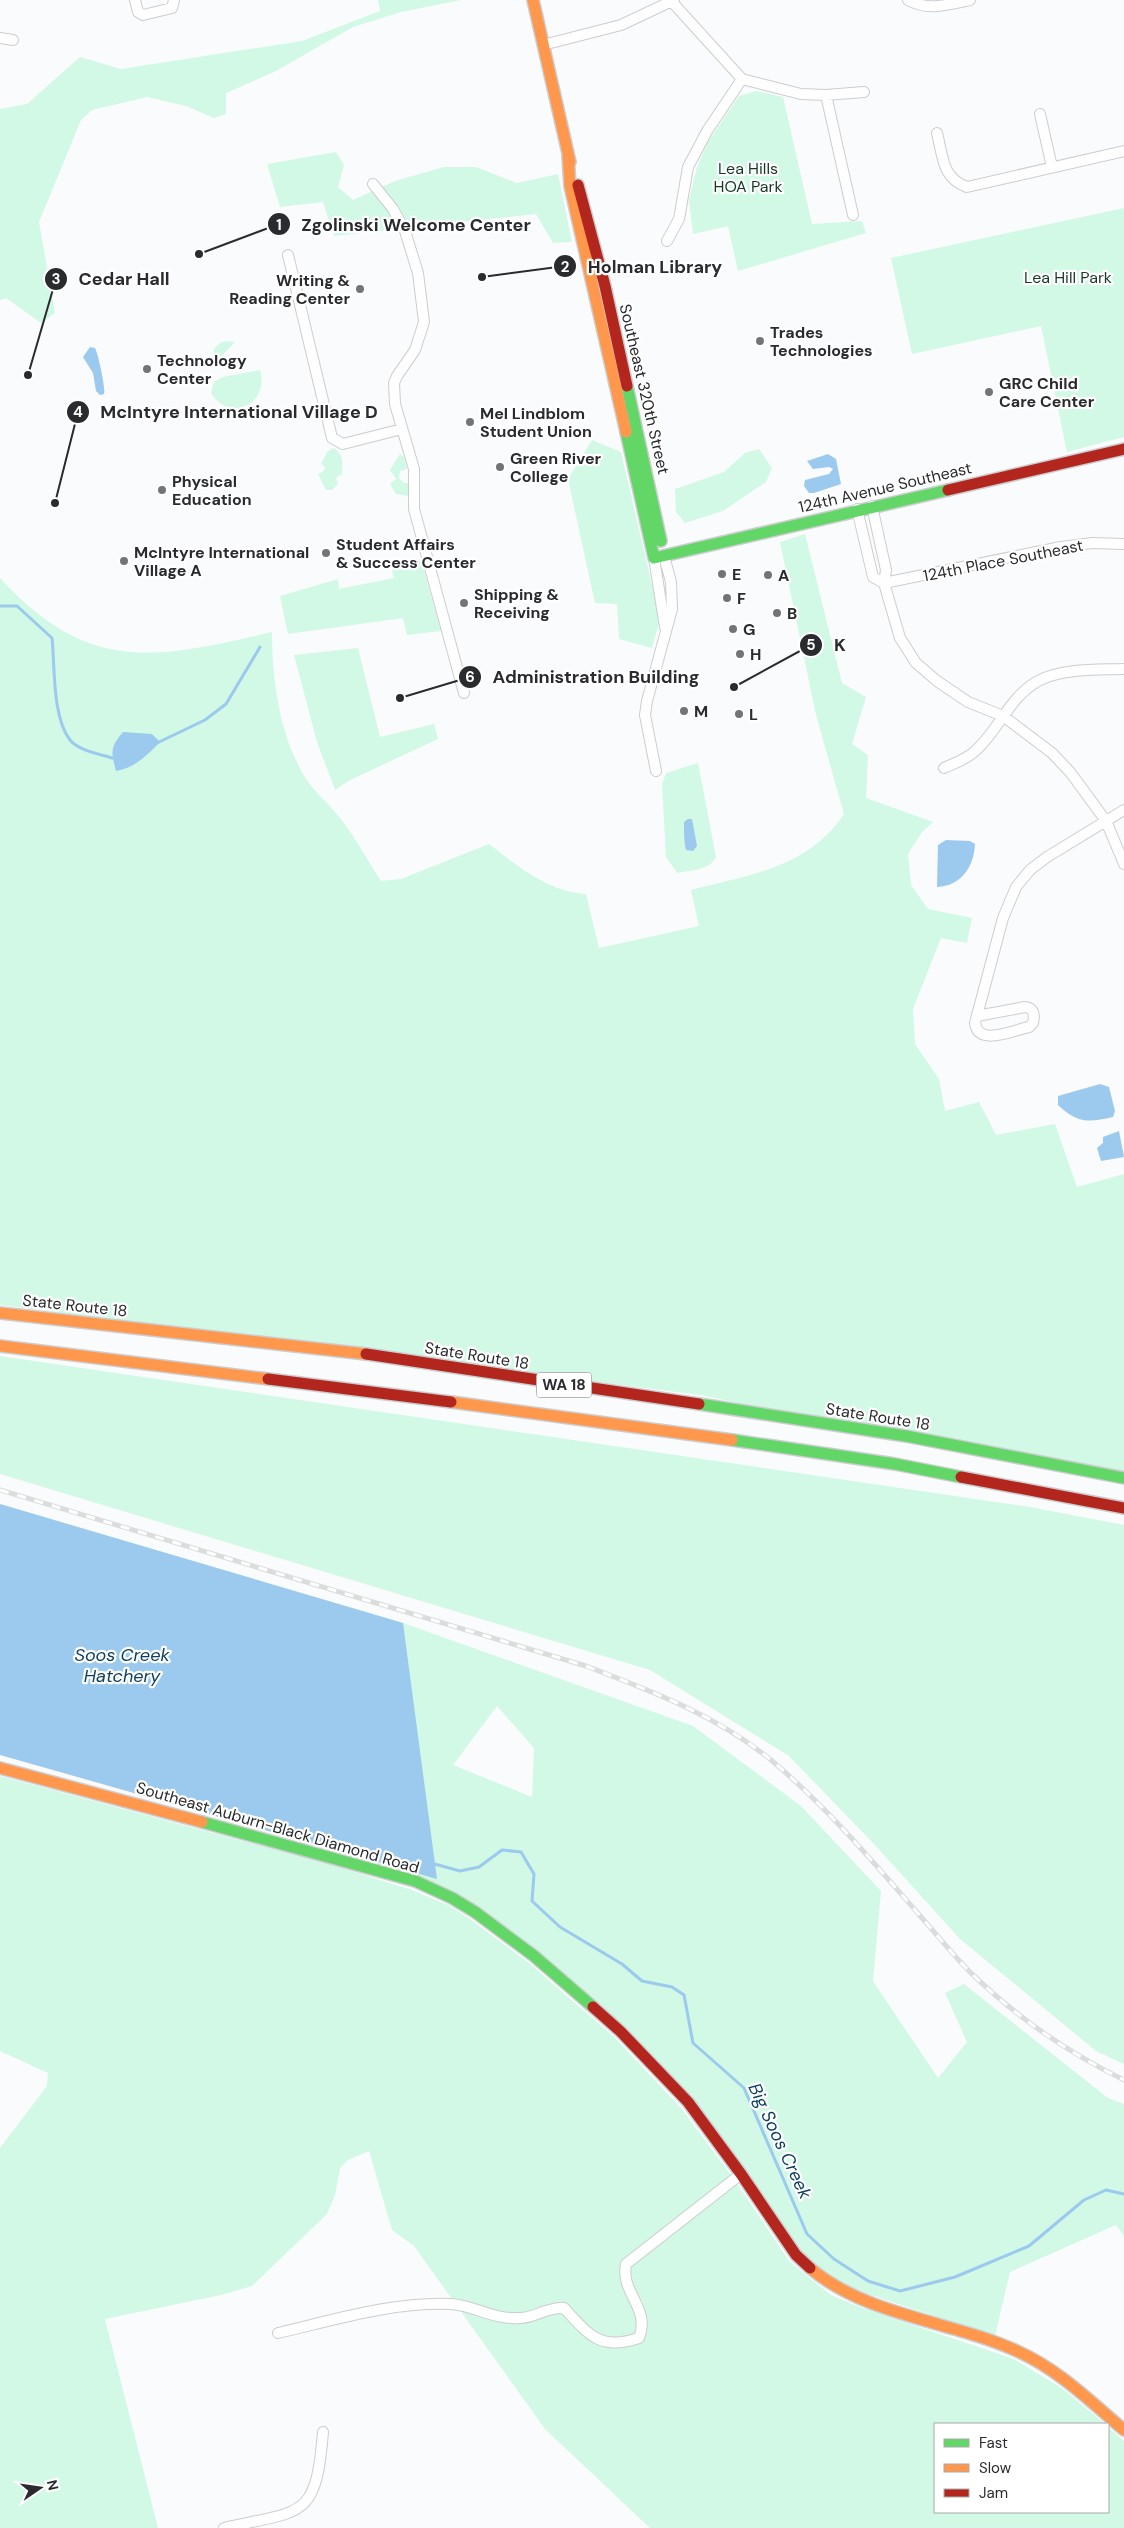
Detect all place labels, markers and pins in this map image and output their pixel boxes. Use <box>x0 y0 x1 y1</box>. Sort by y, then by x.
callout: Zgolinski Welcome Center <box>266 208 541 241</box>
callout: Holman Library <box>553 250 732 283</box>
callout: Cedar Hall <box>43 262 179 295</box>
place label: Writing & Reading Center <box>229 270 350 309</box>
marker: Writing & Reading Center <box>354 283 366 295</box>
place label: Trades Technologies <box>770 322 873 361</box>
marker: Trades Technologies <box>754 335 766 347</box>
place label: Technology Center <box>157 350 247 389</box>
marker: Technology Center <box>141 363 153 375</box>
place label: GRC Child Care Center <box>999 373 1095 412</box>
marker: GRC Child Care Center <box>983 386 995 398</box>
callout: McIntyre International Village D <box>65 395 388 428</box>
place label: Mel Lindblom Student Union <box>480 403 592 442</box>
marker: Mel Lindblom Student Union <box>464 416 476 428</box>
place label: Green River College <box>510 448 602 487</box>
marker: Green River College <box>494 461 506 473</box>
place label: Physical Education <box>172 471 252 510</box>
marker: Physical Education <box>156 484 168 496</box>
place label: Student Affairs & Success Center <box>336 534 476 573</box>
place label: McIntyre International Village A <box>134 542 309 581</box>
marker: Student Affairs & Success Center <box>320 547 332 559</box>
marker: McIntyre International Village A <box>118 555 130 567</box>
place label: E <box>732 564 741 585</box>
place label: A <box>778 565 789 586</box>
marker: E <box>716 568 728 580</box>
marker: A <box>762 569 774 581</box>
place label: Shipping & Receiving <box>474 584 559 623</box>
place label: F <box>737 588 746 609</box>
marker: F <box>721 592 733 604</box>
marker: Shipping & Receiving <box>458 597 470 609</box>
place label: B <box>787 603 797 624</box>
marker: B <box>771 607 783 619</box>
place label: G <box>743 619 755 640</box>
marker: G <box>727 623 739 635</box>
callout: K <box>799 629 856 662</box>
place label: H <box>750 644 761 665</box>
marker: H <box>734 648 746 660</box>
callout: Administration Building <box>458 660 710 693</box>
place label: M <box>694 701 708 722</box>
place label: L <box>749 704 758 725</box>
marker: M <box>678 705 690 717</box>
marker: L <box>733 708 745 720</box>

